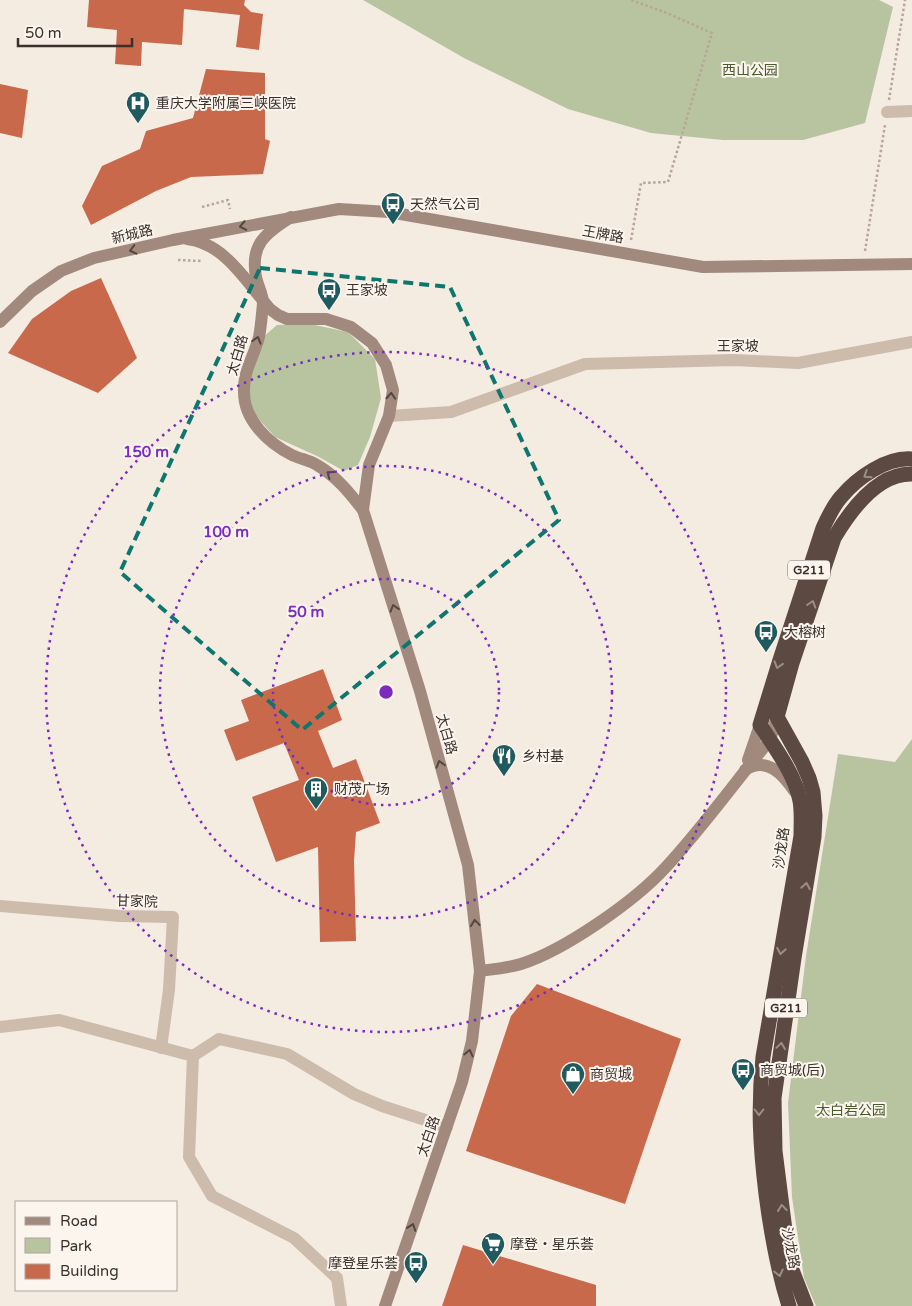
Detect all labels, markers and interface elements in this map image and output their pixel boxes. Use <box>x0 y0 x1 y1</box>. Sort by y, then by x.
scale bar <box>18 15 131 47</box>
text: 50 m <box>25 24 62 42</box>
park label: 西山公园 <box>722 62 778 79</box>
hospital icon: 重庆大学附属三峡医院 <box>125 90 151 124</box>
place label: 重庆大学附属三峡医院 <box>156 95 296 112</box>
bus stop icon: 天然气公司 <box>380 191 406 225</box>
place label: 天然气公司 <box>410 196 480 213</box>
street label: 新城路 <box>110 221 154 247</box>
one-way arrow <box>238 221 247 231</box>
street label: 王牌路 <box>581 222 625 247</box>
one-way arrow <box>128 244 137 255</box>
bus stop icon: 王家坡 <box>316 277 342 311</box>
place label: 王家坡 <box>346 282 388 299</box>
street label: 太白路 <box>224 333 251 378</box>
one-way arrow <box>251 337 261 345</box>
street label: 王家坡 <box>717 338 759 355</box>
one-way arrow <box>386 391 397 399</box>
text: 150 m <box>123 443 169 461</box>
one-way arrow <box>863 469 873 478</box>
one-way arrow <box>326 471 336 480</box>
text: 100 m <box>203 523 249 541</box>
road number: G211 <box>788 560 830 580</box>
one-way arrow <box>806 600 816 608</box>
text: 50 m <box>288 603 324 621</box>
one-way arrow <box>389 605 399 613</box>
bus stop icon: 大榕树 <box>753 619 779 653</box>
place label: 大榕树 <box>784 624 826 641</box>
one-way arrow <box>773 661 783 669</box>
centre of rings <box>377 683 395 701</box>
street label: 太白路 <box>433 712 460 757</box>
restaurant icon: 乡村基 <box>491 743 517 777</box>
place label: 乡村基 <box>522 748 564 765</box>
one-way arrow <box>435 760 446 769</box>
building icon: 财茂广场 <box>303 776 329 810</box>
place label: 财茂广场 <box>334 781 390 798</box>
street label: 沙龙路 <box>770 826 793 870</box>
one-way arrow <box>800 882 810 890</box>
street label: 甘家院 <box>116 892 158 911</box>
one-way arrow <box>470 918 481 926</box>
one-way arrow <box>776 947 786 955</box>
road number: G211 <box>765 998 807 1018</box>
one-way arrow <box>775 1042 786 1050</box>
one-way arrow <box>463 1049 474 1058</box>
bus stop icon: 商贸城(后) <box>730 1057 756 1091</box>
shop icon: 商贸城 <box>560 1061 586 1095</box>
place label: 商贸城(后) <box>760 1062 825 1079</box>
place label: 商贸城 <box>590 1066 632 1083</box>
park label: 太白岩公园 <box>816 1102 886 1119</box>
one-way arrow <box>754 1108 764 1116</box>
street label: 太白路 <box>414 1114 443 1159</box>
legend <box>15 1201 178 1291</box>
one-way arrow <box>777 1204 788 1212</box>
text: Road <box>60 1212 98 1230</box>
one-way arrow <box>406 1223 416 1231</box>
street label: 沙龙路 <box>778 1226 803 1270</box>
supermarket icon: 摩登・星乐荟 <box>480 1231 506 1265</box>
place label: 摩登・星乐荟 <box>510 1236 594 1253</box>
text: Park <box>60 1237 92 1255</box>
bus stop icon: 摩登星乐荟 <box>403 1250 429 1284</box>
place label: 摩登星乐荟 <box>328 1255 398 1272</box>
text: Building <box>60 1262 119 1280</box>
one-way arrow <box>773 1268 784 1277</box>

